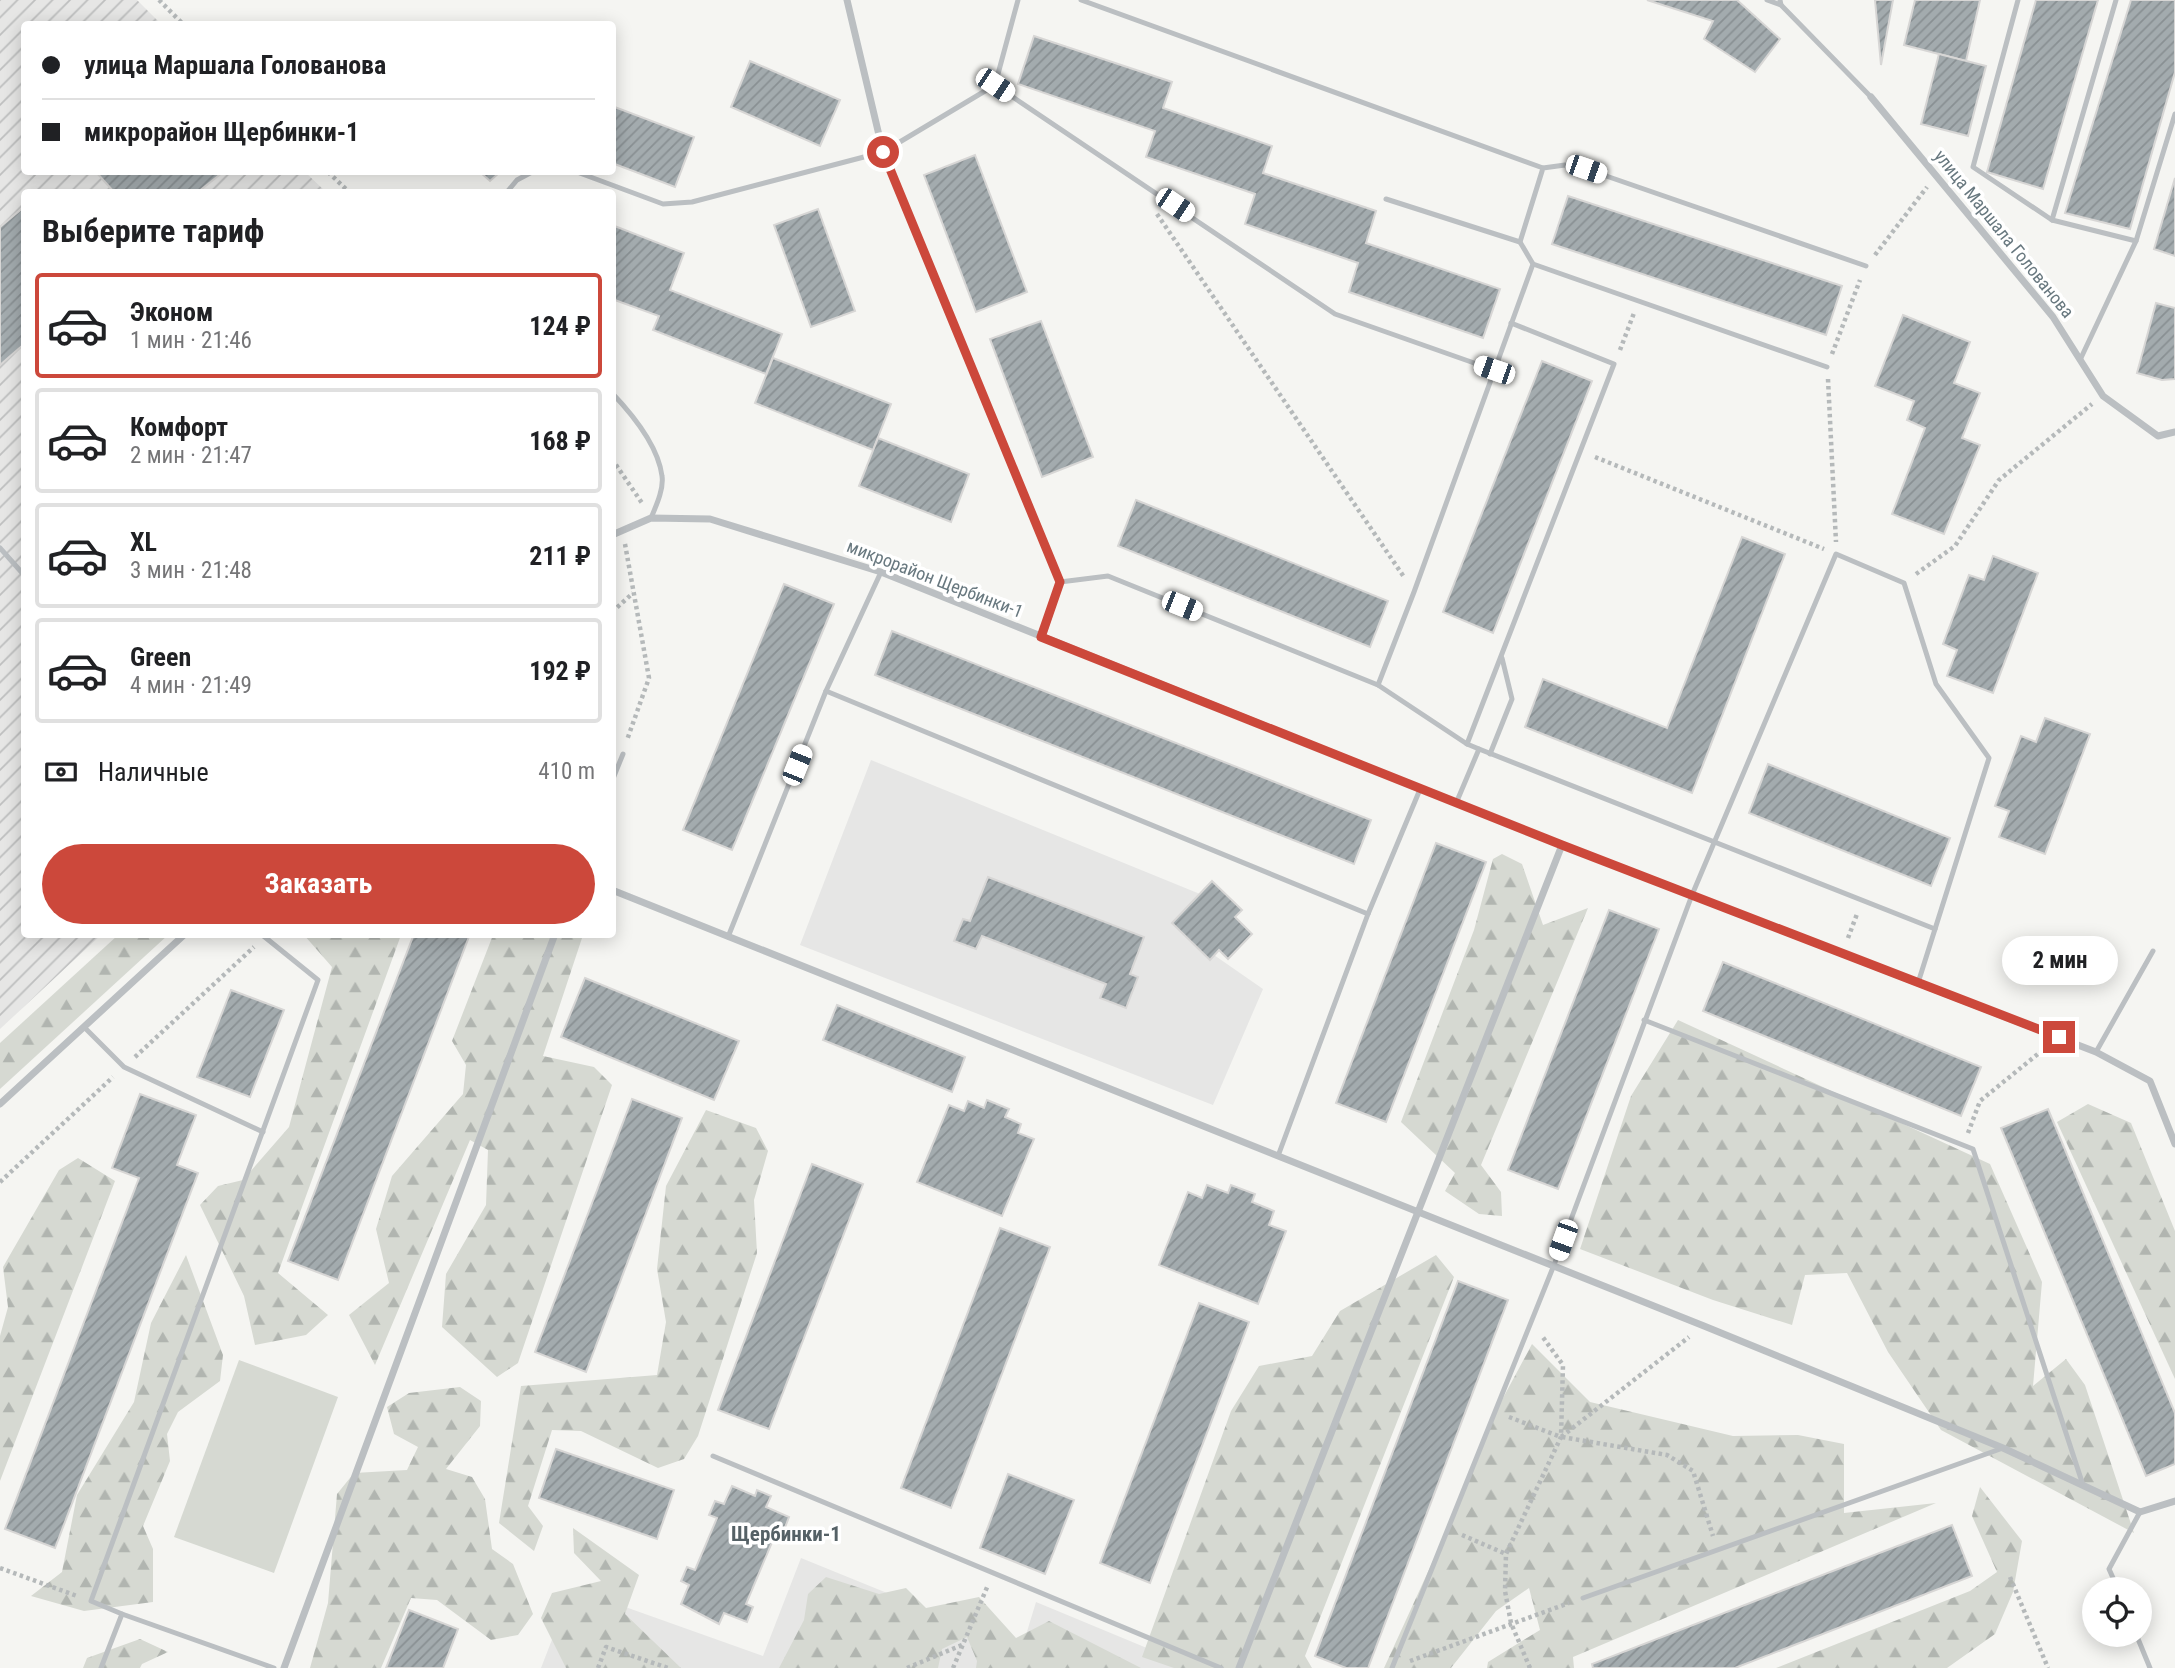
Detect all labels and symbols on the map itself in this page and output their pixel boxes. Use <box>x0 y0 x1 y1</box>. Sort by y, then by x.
car <box>972 65 1019 105</box>
route start <box>867 136 899 168</box>
street label: улица Маршала Голованова <box>1930 146 2079 322</box>
car <box>1563 152 1610 186</box>
car <box>1152 185 1199 225</box>
car <box>1471 353 1518 387</box>
street label: микрорайон Щербинки-1 <box>844 535 1026 622</box>
car <box>1159 588 1206 624</box>
car <box>780 742 815 788</box>
callout: 2 мин <box>2001 936 2117 984</box>
route end <box>2043 1021 2075 1053</box>
car <box>1546 1217 1581 1263</box>
district label: Щербинки-1 <box>731 1522 841 1546</box>

